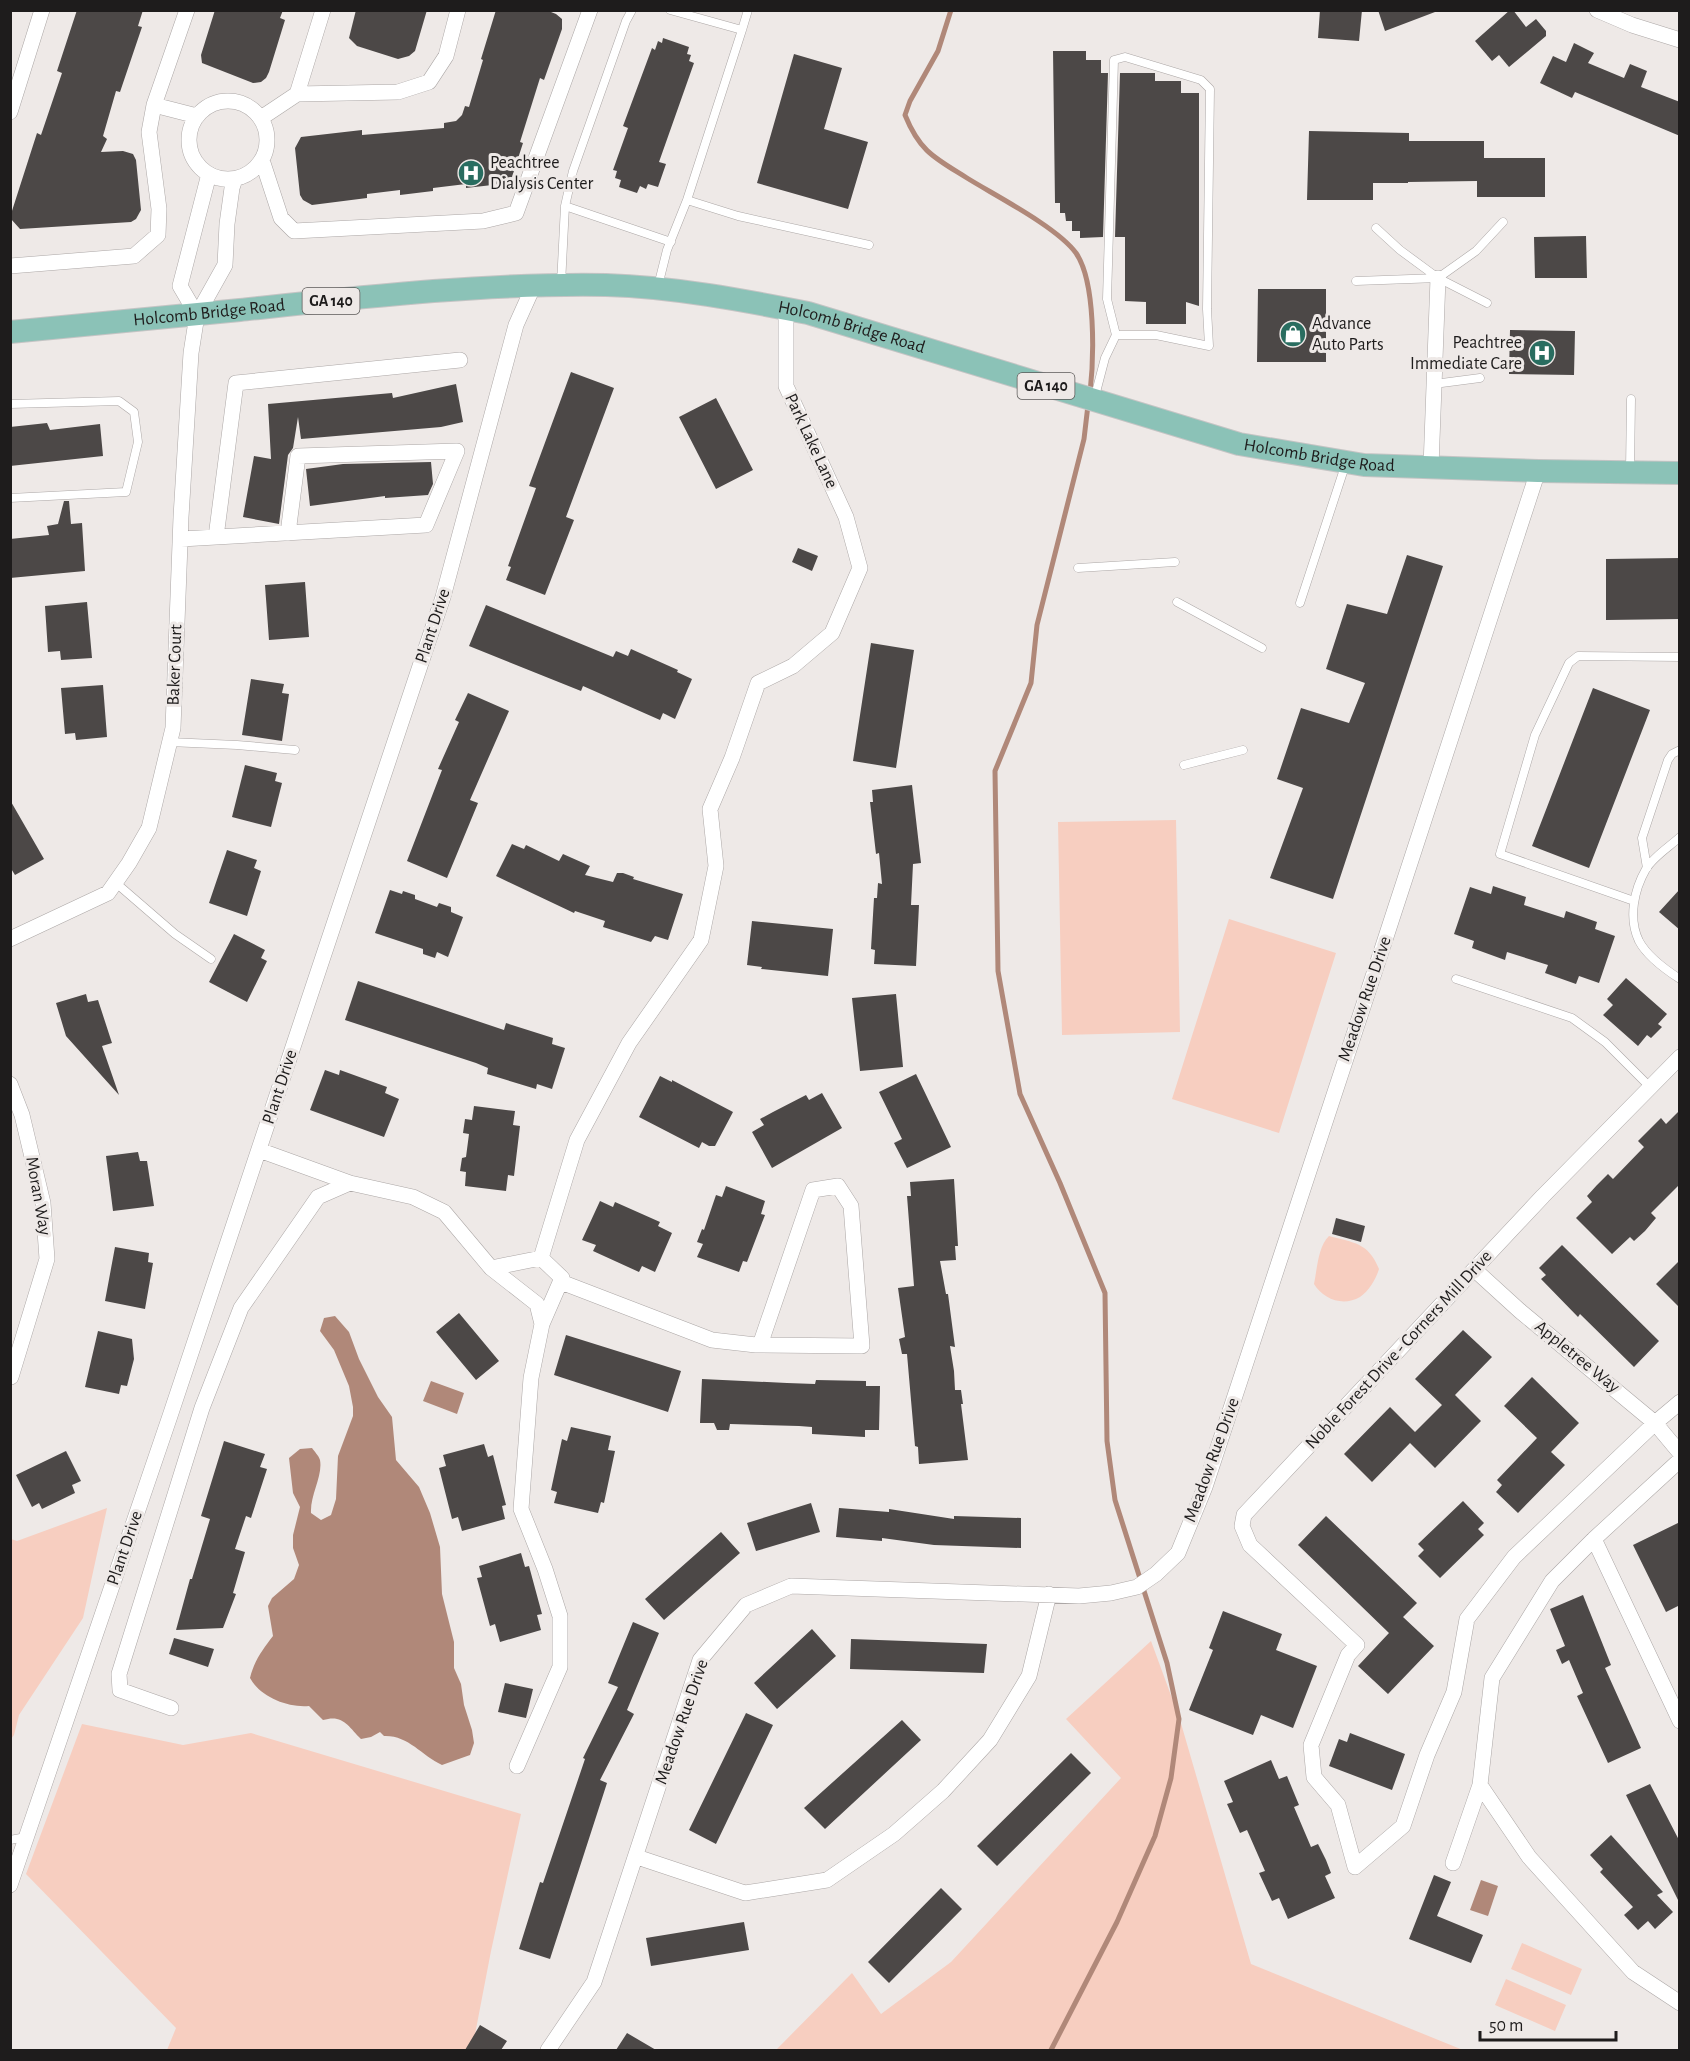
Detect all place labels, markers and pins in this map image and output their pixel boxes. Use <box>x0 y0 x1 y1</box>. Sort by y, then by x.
place label: Peachtree Dialysis Center <box>490 154 593 193</box>
hospital icon: Peachtree Dialysis Center <box>456 158 486 188</box>
place label: Advance Auto Parts <box>1312 315 1384 354</box>
shop icon: Advance Auto Parts <box>1278 319 1308 349</box>
place label: Peachtree Immediate Care <box>1410 334 1522 373</box>
hospital icon: Peachtree Immediate Care <box>1527 338 1557 368</box>

